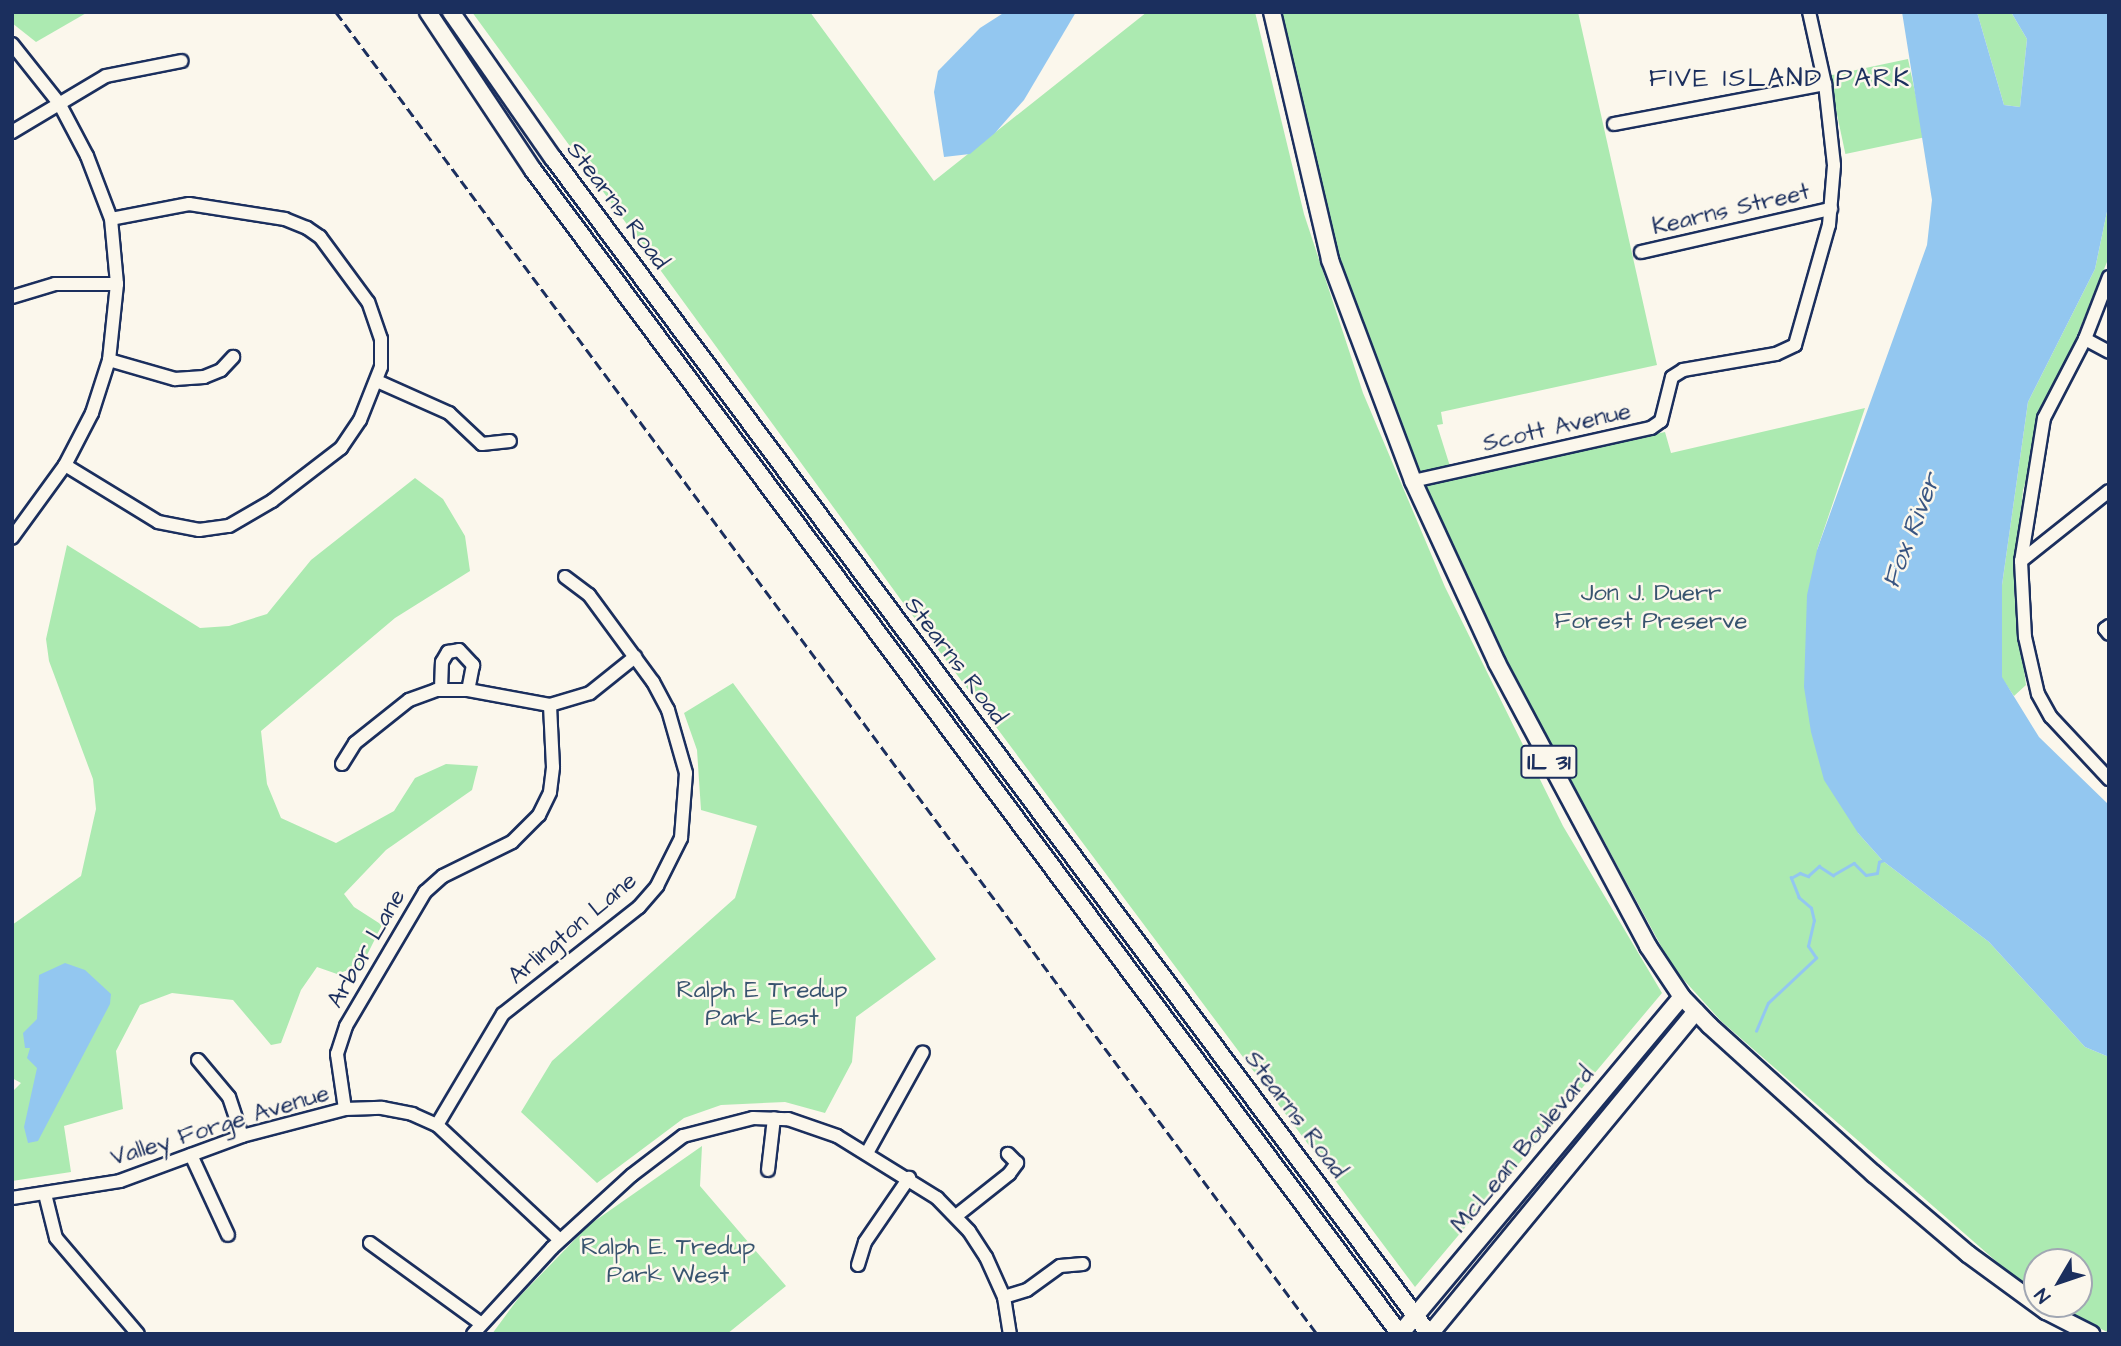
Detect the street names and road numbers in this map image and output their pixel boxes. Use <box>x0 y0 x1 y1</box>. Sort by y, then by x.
street label: Stearns Road <box>560 137 674 275</box>
street label: Kearns Street <box>1649 178 1813 242</box>
street label: Scott Avenue <box>1480 397 1634 459</box>
street label: Stearns Road <box>898 592 1012 730</box>
road number: IL 31 <box>1519 742 1579 782</box>
street label: Arlington Lane <box>503 867 643 991</box>
street label: Arbor Lane <box>321 885 413 1013</box>
street label: Stearns Road <box>1238 1046 1352 1184</box>
street label: McLean Boulevard <box>1445 1061 1601 1239</box>
street label: Valley Forge Avenue <box>107 1079 333 1173</box>

